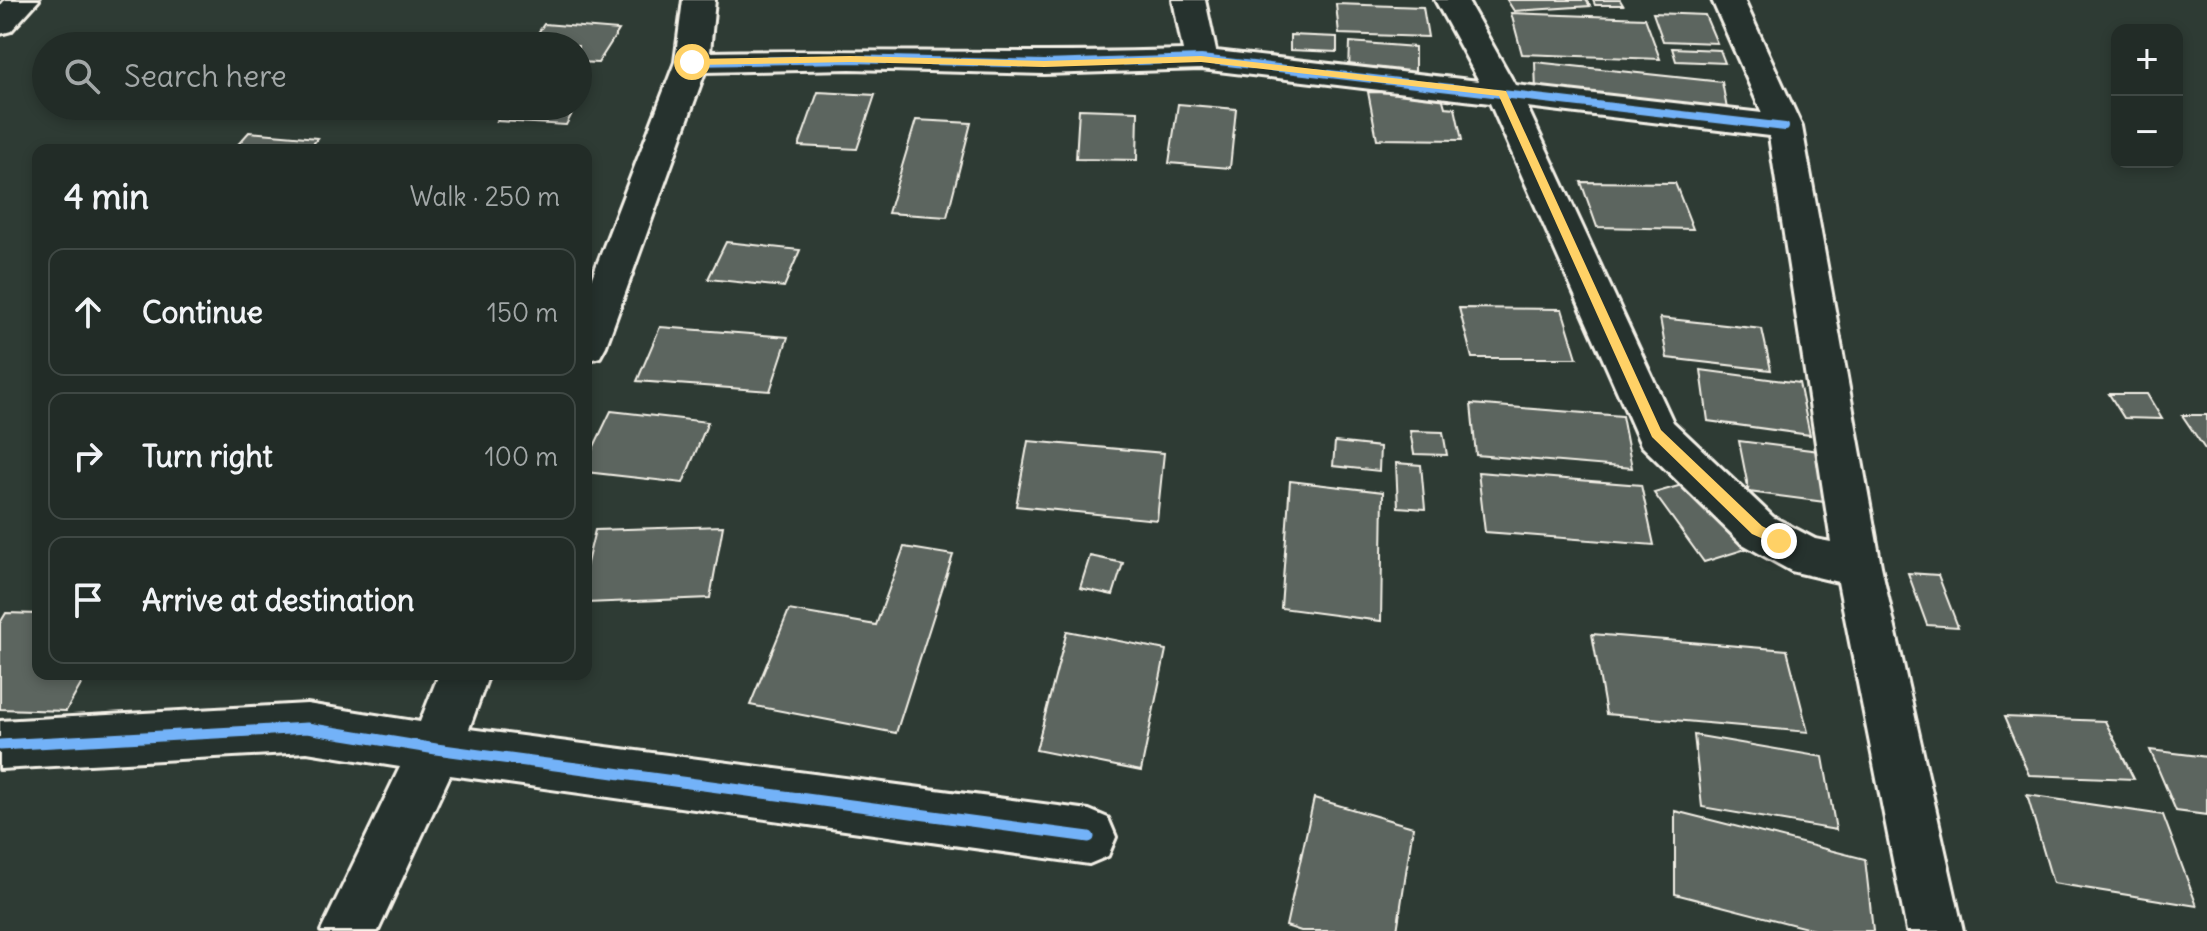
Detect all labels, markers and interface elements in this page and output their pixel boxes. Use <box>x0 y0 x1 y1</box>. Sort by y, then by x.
map controls <box>2111 24 2183 168</box>
button: + <box>2111 24 2183 96</box>
search box <box>32 32 592 120</box>
route start <box>674 44 710 80</box>
icon: search <box>60 54 104 98</box>
text: Search here <box>124 57 287 95</box>
button: − <box>2111 96 2183 168</box>
text: 4 min <box>64 175 149 218</box>
text: Walk · 250 m <box>410 180 560 213</box>
icon: ahead <box>66 290 110 334</box>
text: Continue <box>142 293 263 331</box>
text: 150 m <box>487 296 558 329</box>
icon: right <box>66 434 110 478</box>
text: Turn right <box>142 437 273 475</box>
text: 100 m <box>484 440 558 473</box>
route end <box>1761 523 1797 559</box>
icon: arrive <box>66 578 110 622</box>
text: Arrive at destination <box>142 581 414 619</box>

